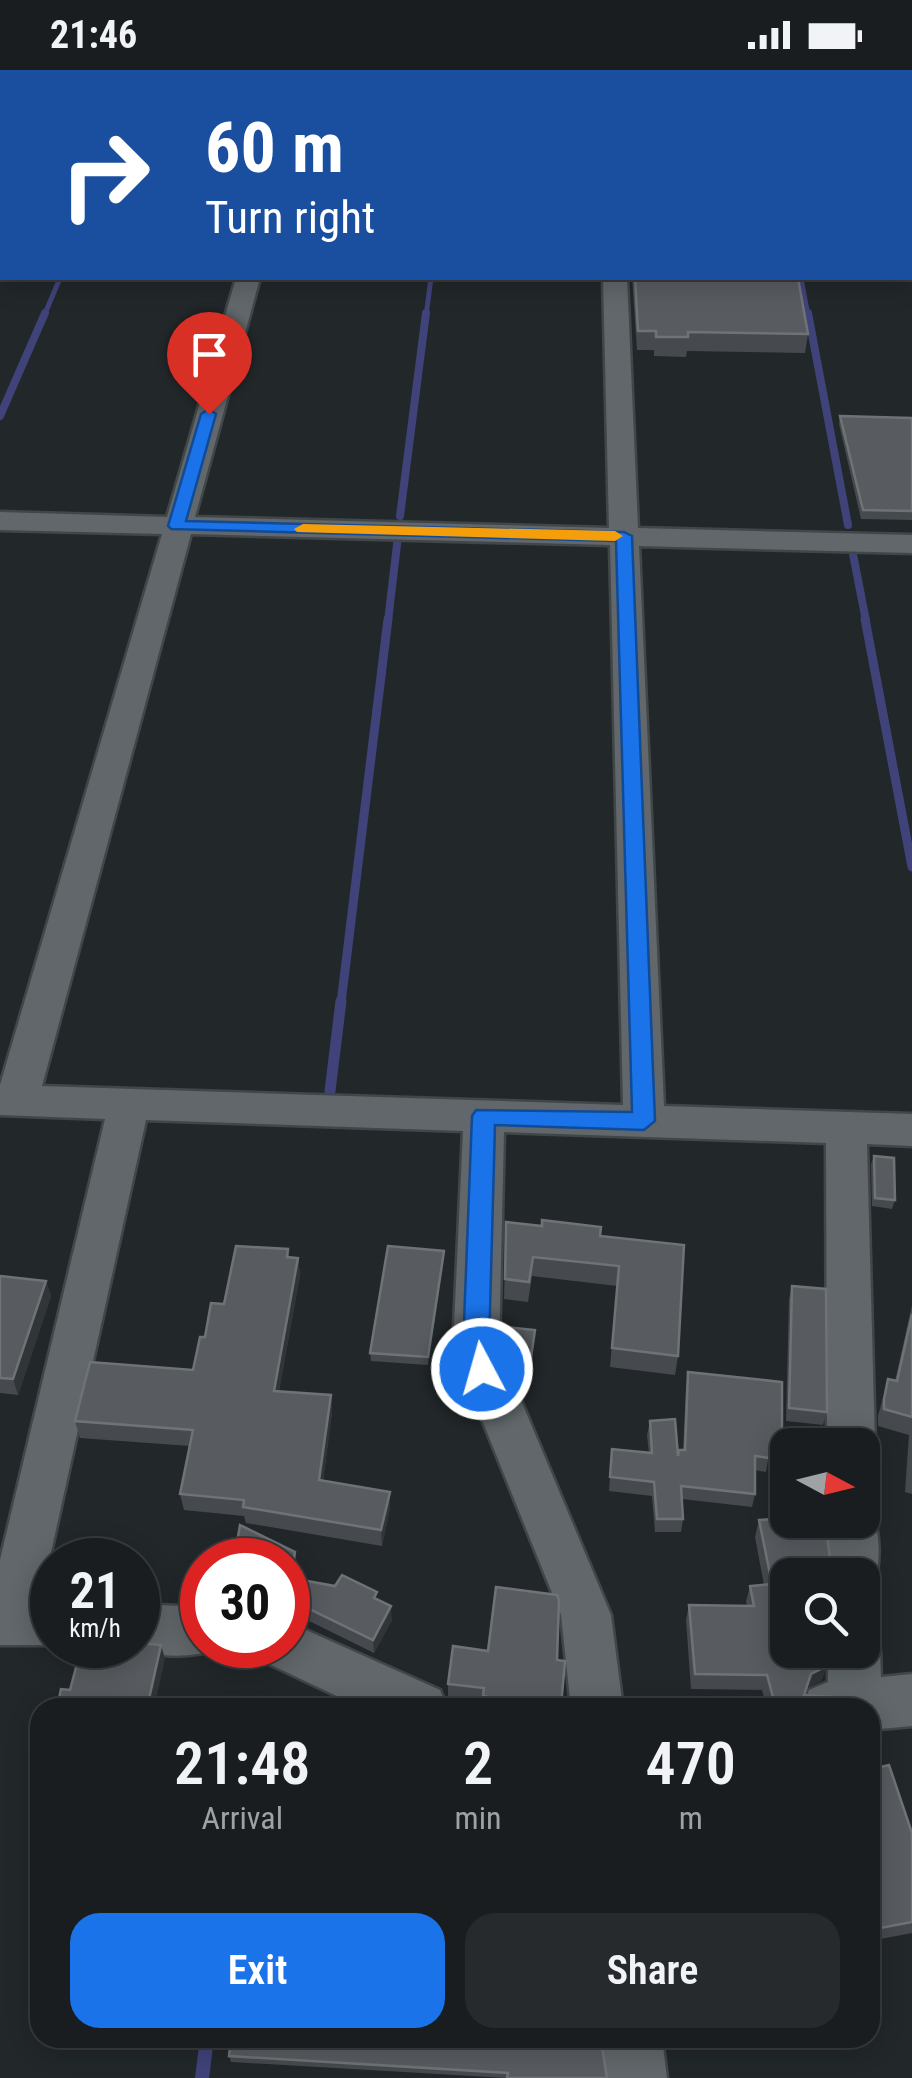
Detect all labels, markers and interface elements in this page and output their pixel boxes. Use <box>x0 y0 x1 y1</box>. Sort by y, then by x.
text: 21:46 <box>50 13 137 57</box>
text: 60 m <box>205 107 344 189</box>
icon: right <box>40 110 170 240</box>
text: Turn right <box>205 191 375 244</box>
pin <box>167 312 252 415</box>
icon: arrive <box>182 327 237 382</box>
position arrow <box>430 1317 534 1421</box>
north arrow <box>770 1428 880 1538</box>
map controls <box>770 1428 880 1668</box>
speed limit sign: 30 <box>180 1538 310 1668</box>
button: search <box>770 1558 880 1668</box>
text: 21 <box>70 1562 120 1620</box>
text: km/h <box>69 1614 121 1643</box>
text: 21:48 <box>174 1728 311 1799</box>
text: 2 <box>463 1728 493 1799</box>
text: 470 <box>645 1728 736 1799</box>
text: Arrival <box>202 1799 283 1837</box>
text: min <box>455 1799 501 1837</box>
text: m <box>679 1799 703 1837</box>
button: Exit <box>70 1913 445 2028</box>
button: Share <box>465 1913 840 2028</box>

